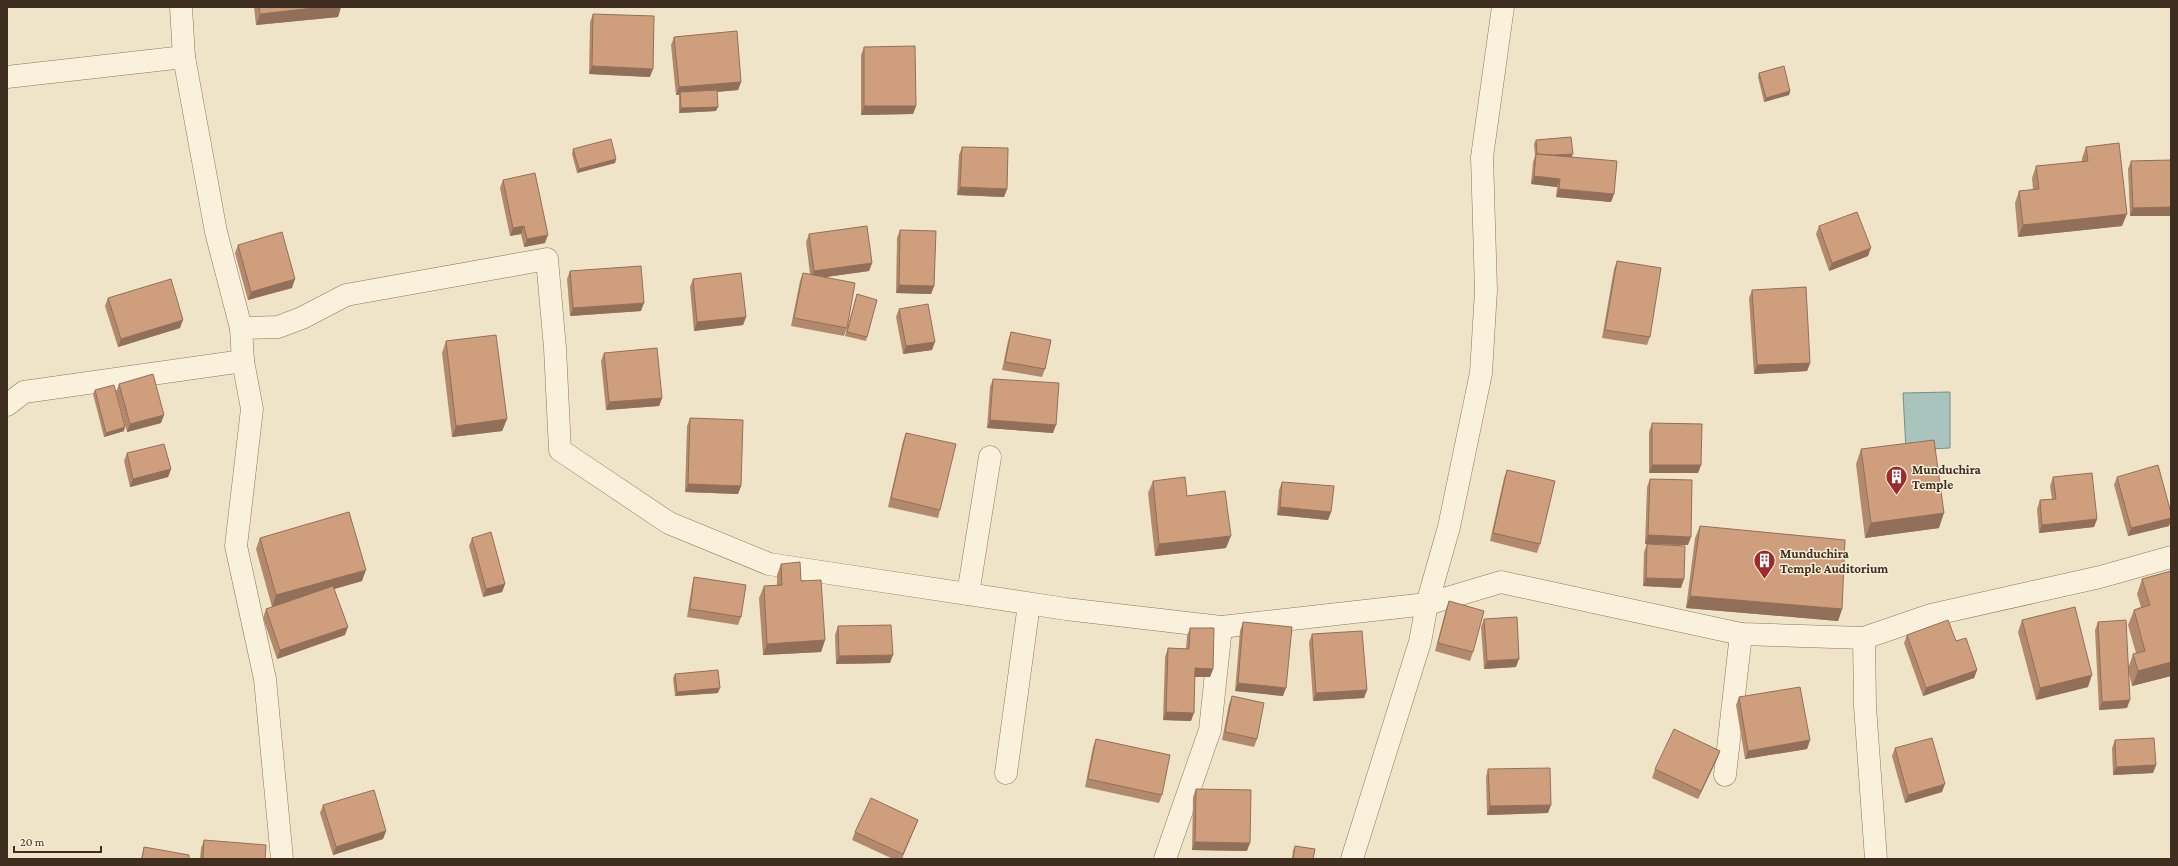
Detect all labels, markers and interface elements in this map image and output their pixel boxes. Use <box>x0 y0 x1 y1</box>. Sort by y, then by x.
place label: Munduchira Temple <box>1912 462 1982 492</box>
building icon: Munduchira Temple <box>1884 463 1910 496</box>
place label: Munduchira Temple Auditorium <box>1780 546 1888 576</box>
building icon: Munduchira Temple Auditorium <box>1751 547 1777 580</box>
scale bar <box>14 828 101 854</box>
text: 20 m <box>20 835 45 849</box>

